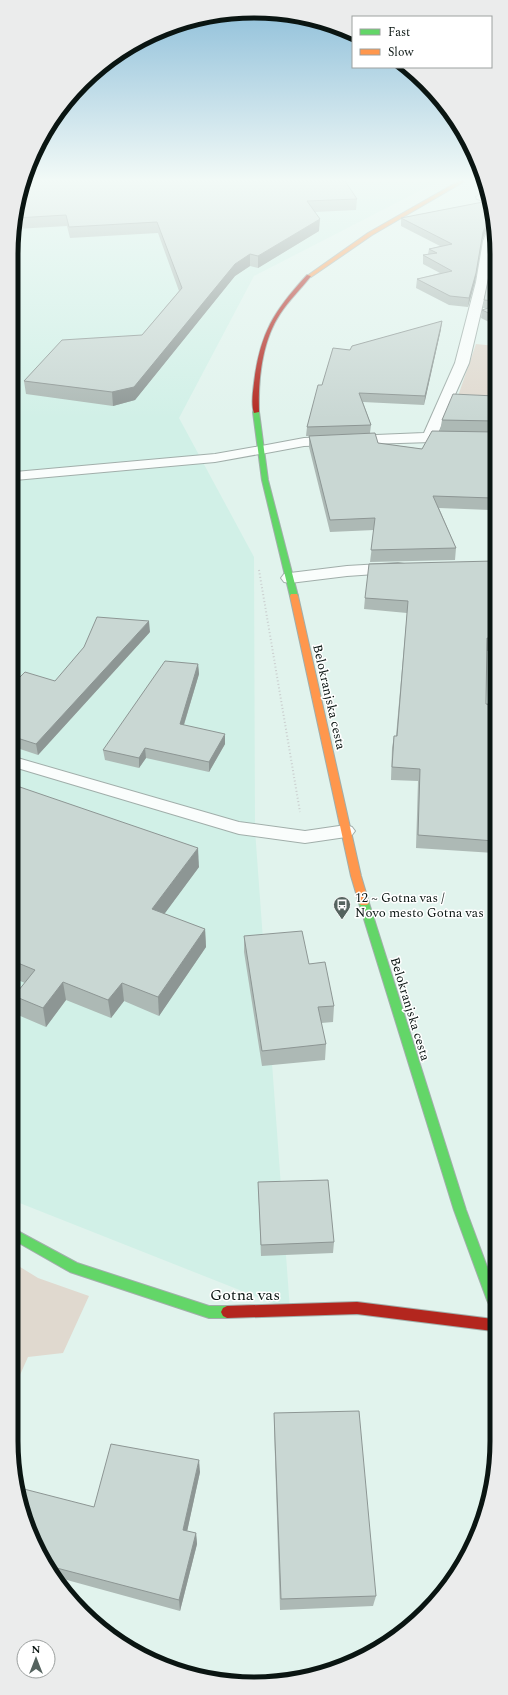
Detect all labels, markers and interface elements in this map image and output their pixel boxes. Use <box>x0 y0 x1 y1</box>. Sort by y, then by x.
legend <box>352 16 492 68</box>
text: Fast <box>388 23 410 42</box>
text: Slow <box>388 43 414 62</box>
street label: Belokranjska cesta <box>307 642 351 752</box>
place label: 12 ~ Gotna vas / Novo mesto Gotna vas <box>355 888 484 923</box>
bus stop icon: 12 ~ Gotna vas / Novo mesto Gotna vas <box>332 895 352 920</box>
street label: Belokranjska cesta <box>385 955 435 1064</box>
street label: Gotna vas <box>210 1283 280 1307</box>
north arrow <box>16 1639 56 1679</box>
text: N <box>32 1641 41 1658</box>

